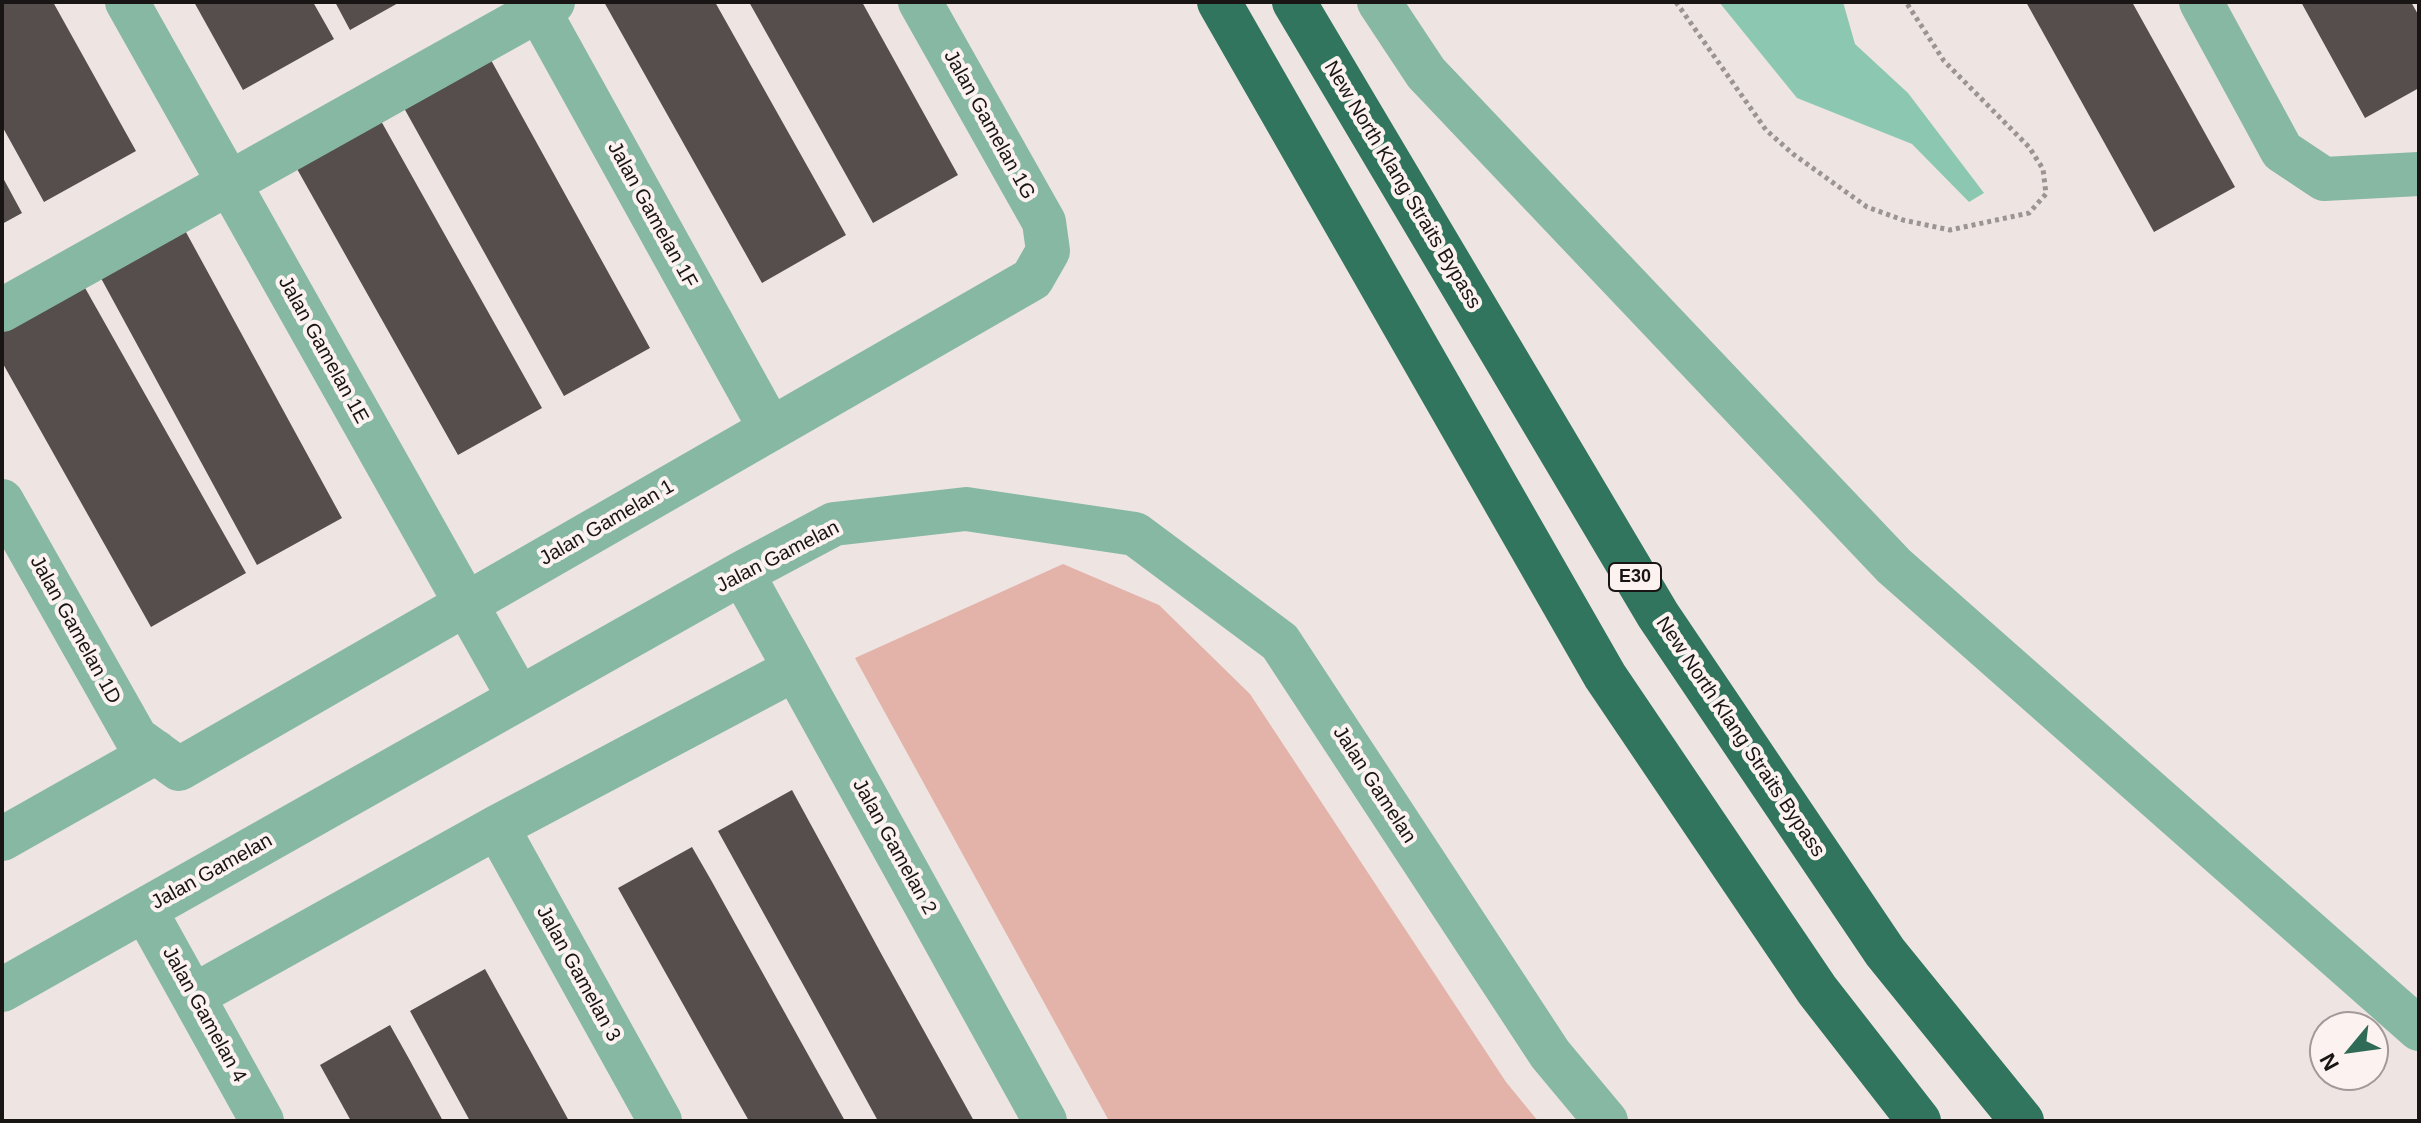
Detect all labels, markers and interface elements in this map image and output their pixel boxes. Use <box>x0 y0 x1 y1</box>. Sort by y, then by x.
street label: Jalan Gamelan 1G <box>938 46 1040 204</box>
street label: New North Klang Straits Bypass <box>1318 57 1486 313</box>
street label: Jalan Gamelan 1F <box>602 138 702 292</box>
street label: Jalan Gamelan 1E <box>273 272 373 428</box>
street label: Jalan Gamelan 1 <box>536 475 678 571</box>
street label: Jalan Gamelan <box>713 516 843 598</box>
street label: Jalan Gamelan 1D <box>24 552 126 708</box>
road number: E30 <box>1609 563 1661 591</box>
street label: New North Klang Straits Bypass <box>1650 612 1830 862</box>
street label: Jalan Gamelan <box>1327 722 1421 848</box>
street label: Jalan Gamelan 2 <box>847 775 941 919</box>
street label: Jalan Gamelan <box>147 829 277 915</box>
street label: Jalan Gamelan 3 <box>531 902 625 1046</box>
street label: Jalan Gamelan 4 <box>157 943 251 1087</box>
north arrow <box>2309 1011 2389 1091</box>
text: N <box>2315 1049 2344 1075</box>

